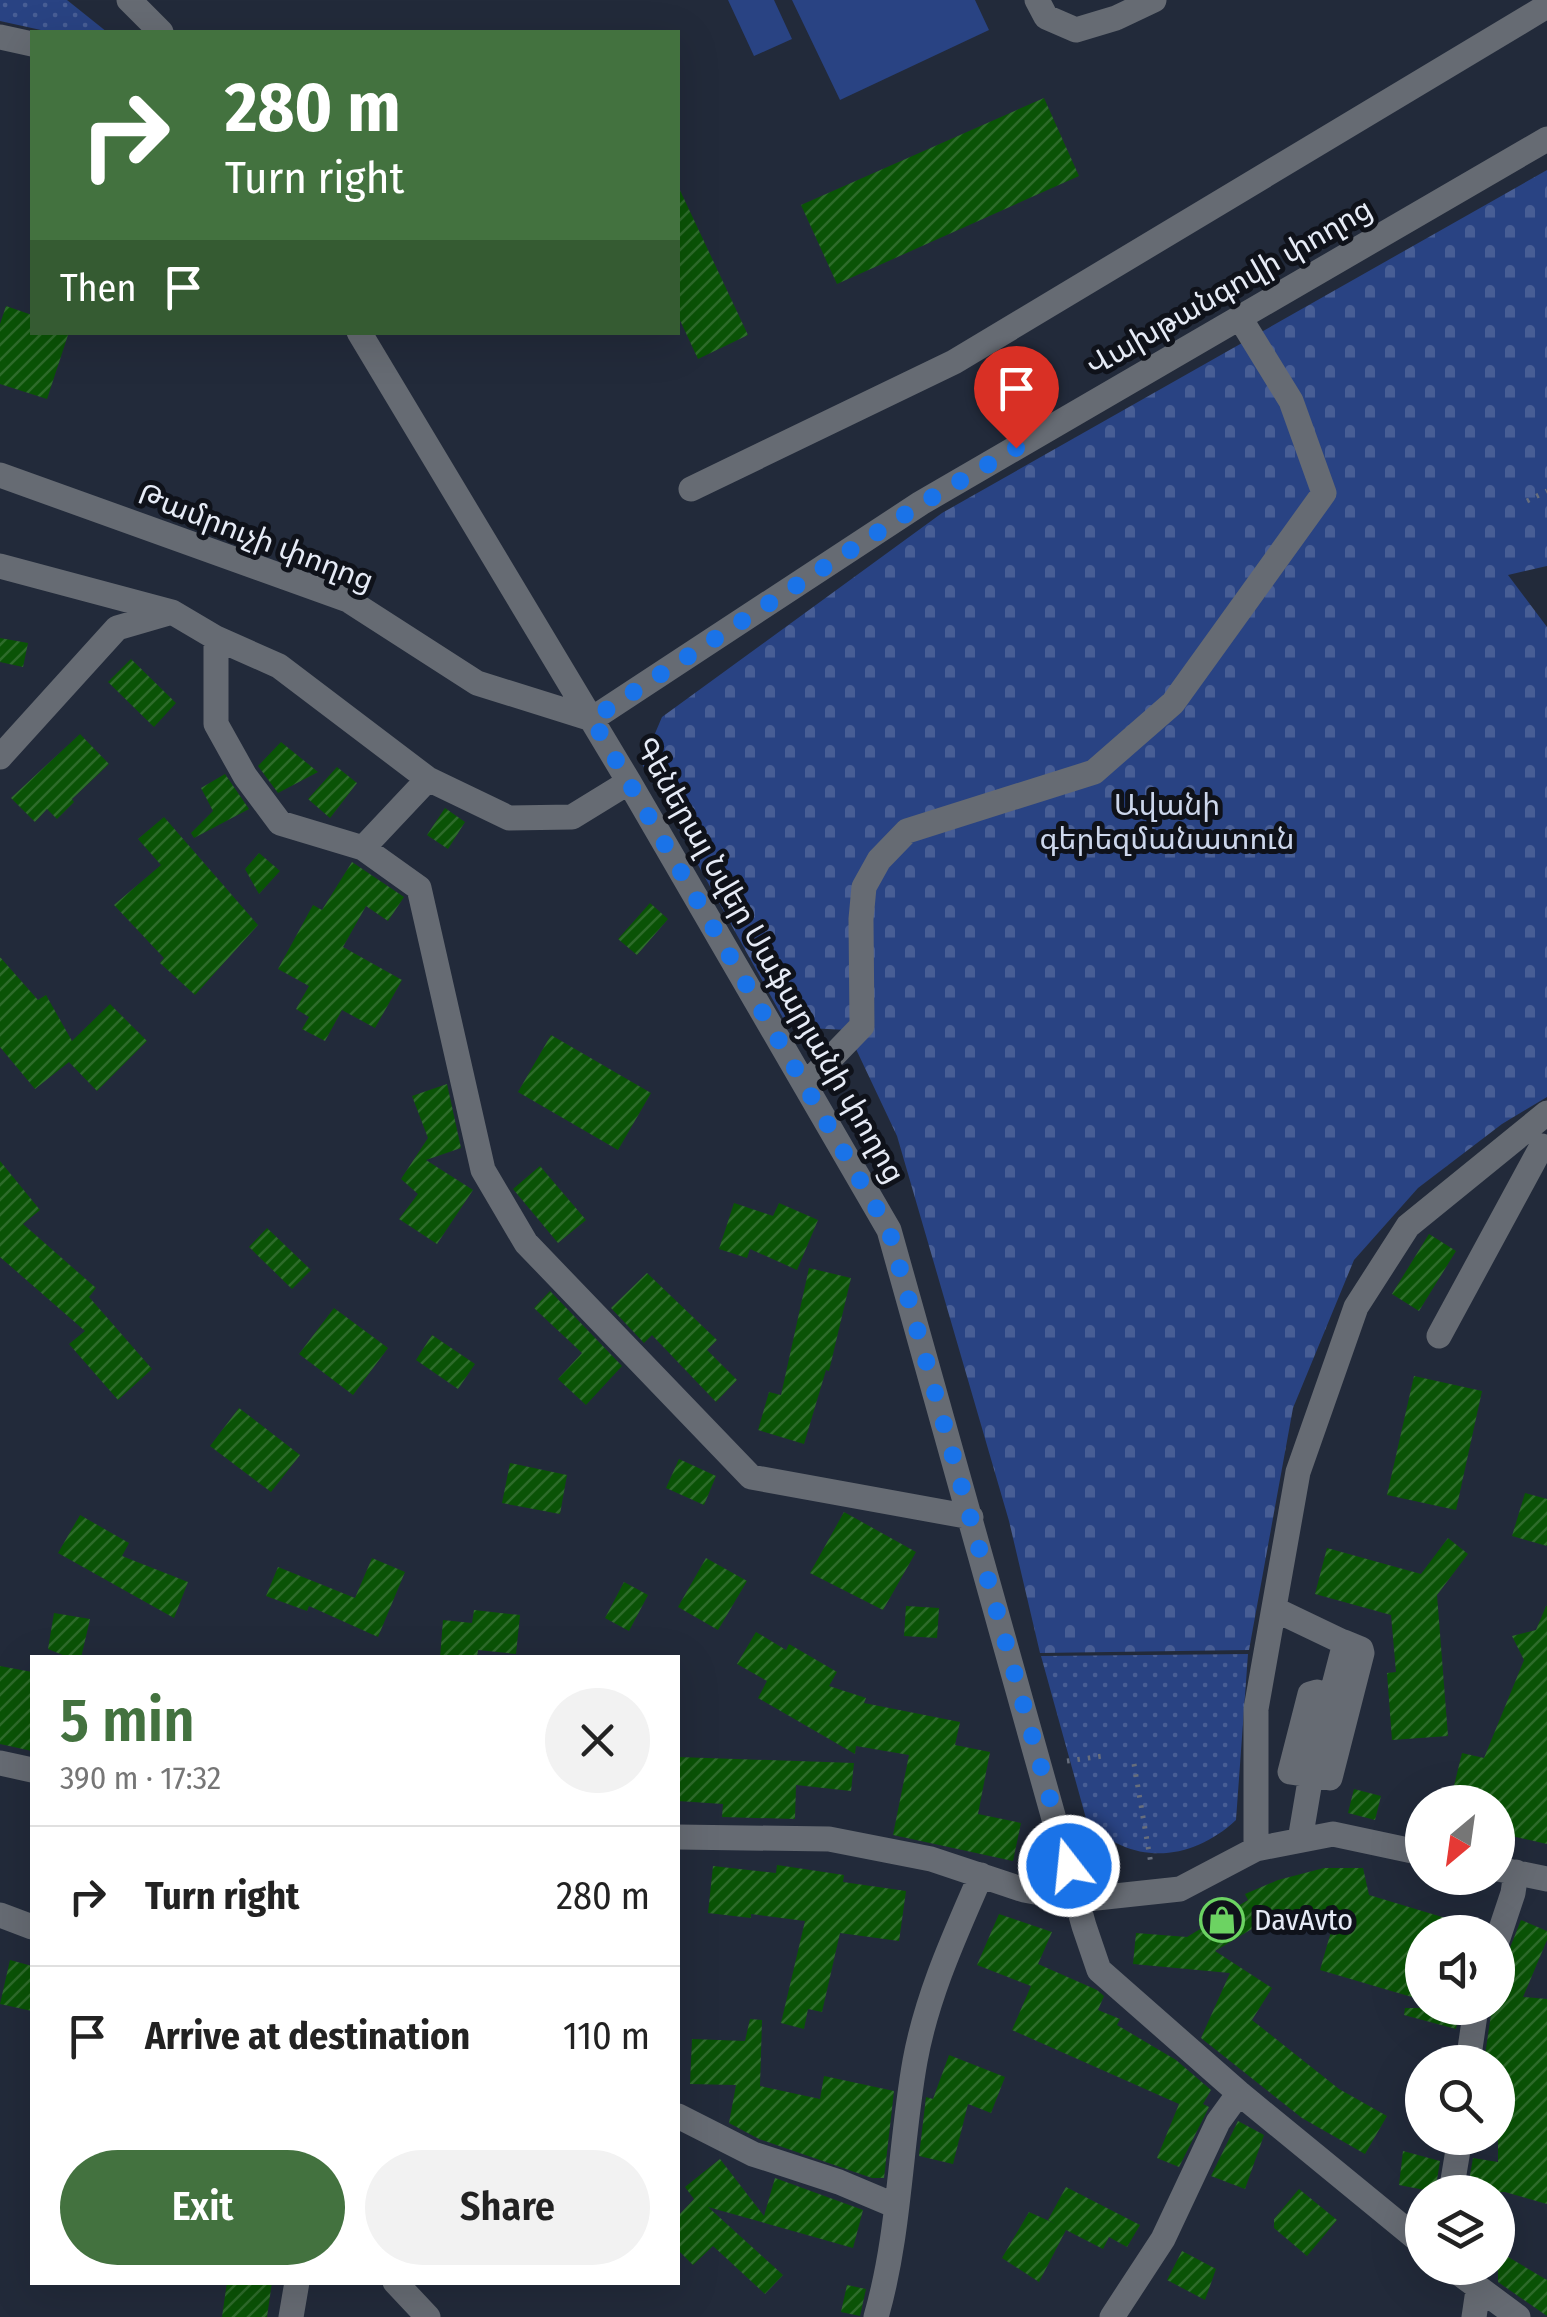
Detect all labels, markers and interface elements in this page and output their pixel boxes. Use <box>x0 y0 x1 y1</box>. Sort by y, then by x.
text: 280 m <box>225 66 401 150</box>
icon: right <box>60 70 190 200</box>
text: Turn right <box>225 151 404 205</box>
street label: Վախթանգովի փողոց <box>1080 190 1378 384</box>
icon: arrive <box>156 260 211 315</box>
text: Then <box>60 265 136 311</box>
pin <box>974 346 1059 449</box>
icon: arrive <box>989 361 1044 416</box>
street label: Թամրուչի փողոց <box>133 476 379 598</box>
street label: Գեներալ Նվեր Սաֆարյանի փողոց <box>627 731 913 1189</box>
park label: Ավանի գերեզմանատուն <box>1039 787 1295 857</box>
text: 5 min <box>60 1685 195 1757</box>
button: close <box>545 1688 650 1793</box>
text: 390 m · 17:32 <box>60 1759 221 1797</box>
north arrow <box>1405 1785 1515 1895</box>
map controls <box>1405 1785 1515 2285</box>
position arrow <box>1017 1814 1121 1918</box>
icon: right <box>60 1869 115 1924</box>
text: Turn right <box>145 1873 299 1919</box>
text: 280 m <box>556 1873 650 1919</box>
shop icon: DavAvto <box>1199 1897 1245 1943</box>
place label: DavAvto <box>1254 1902 1353 1938</box>
button: sound <box>1405 1915 1515 2025</box>
icon: arrive <box>60 2009 115 2064</box>
text: Arrive at destination <box>145 2013 470 2059</box>
text: 110 m <box>563 2013 650 2059</box>
button: search <box>1405 2045 1515 2155</box>
button: Exit <box>60 2150 345 2265</box>
button: Share <box>365 2150 650 2265</box>
button: layers <box>1405 2175 1515 2285</box>

